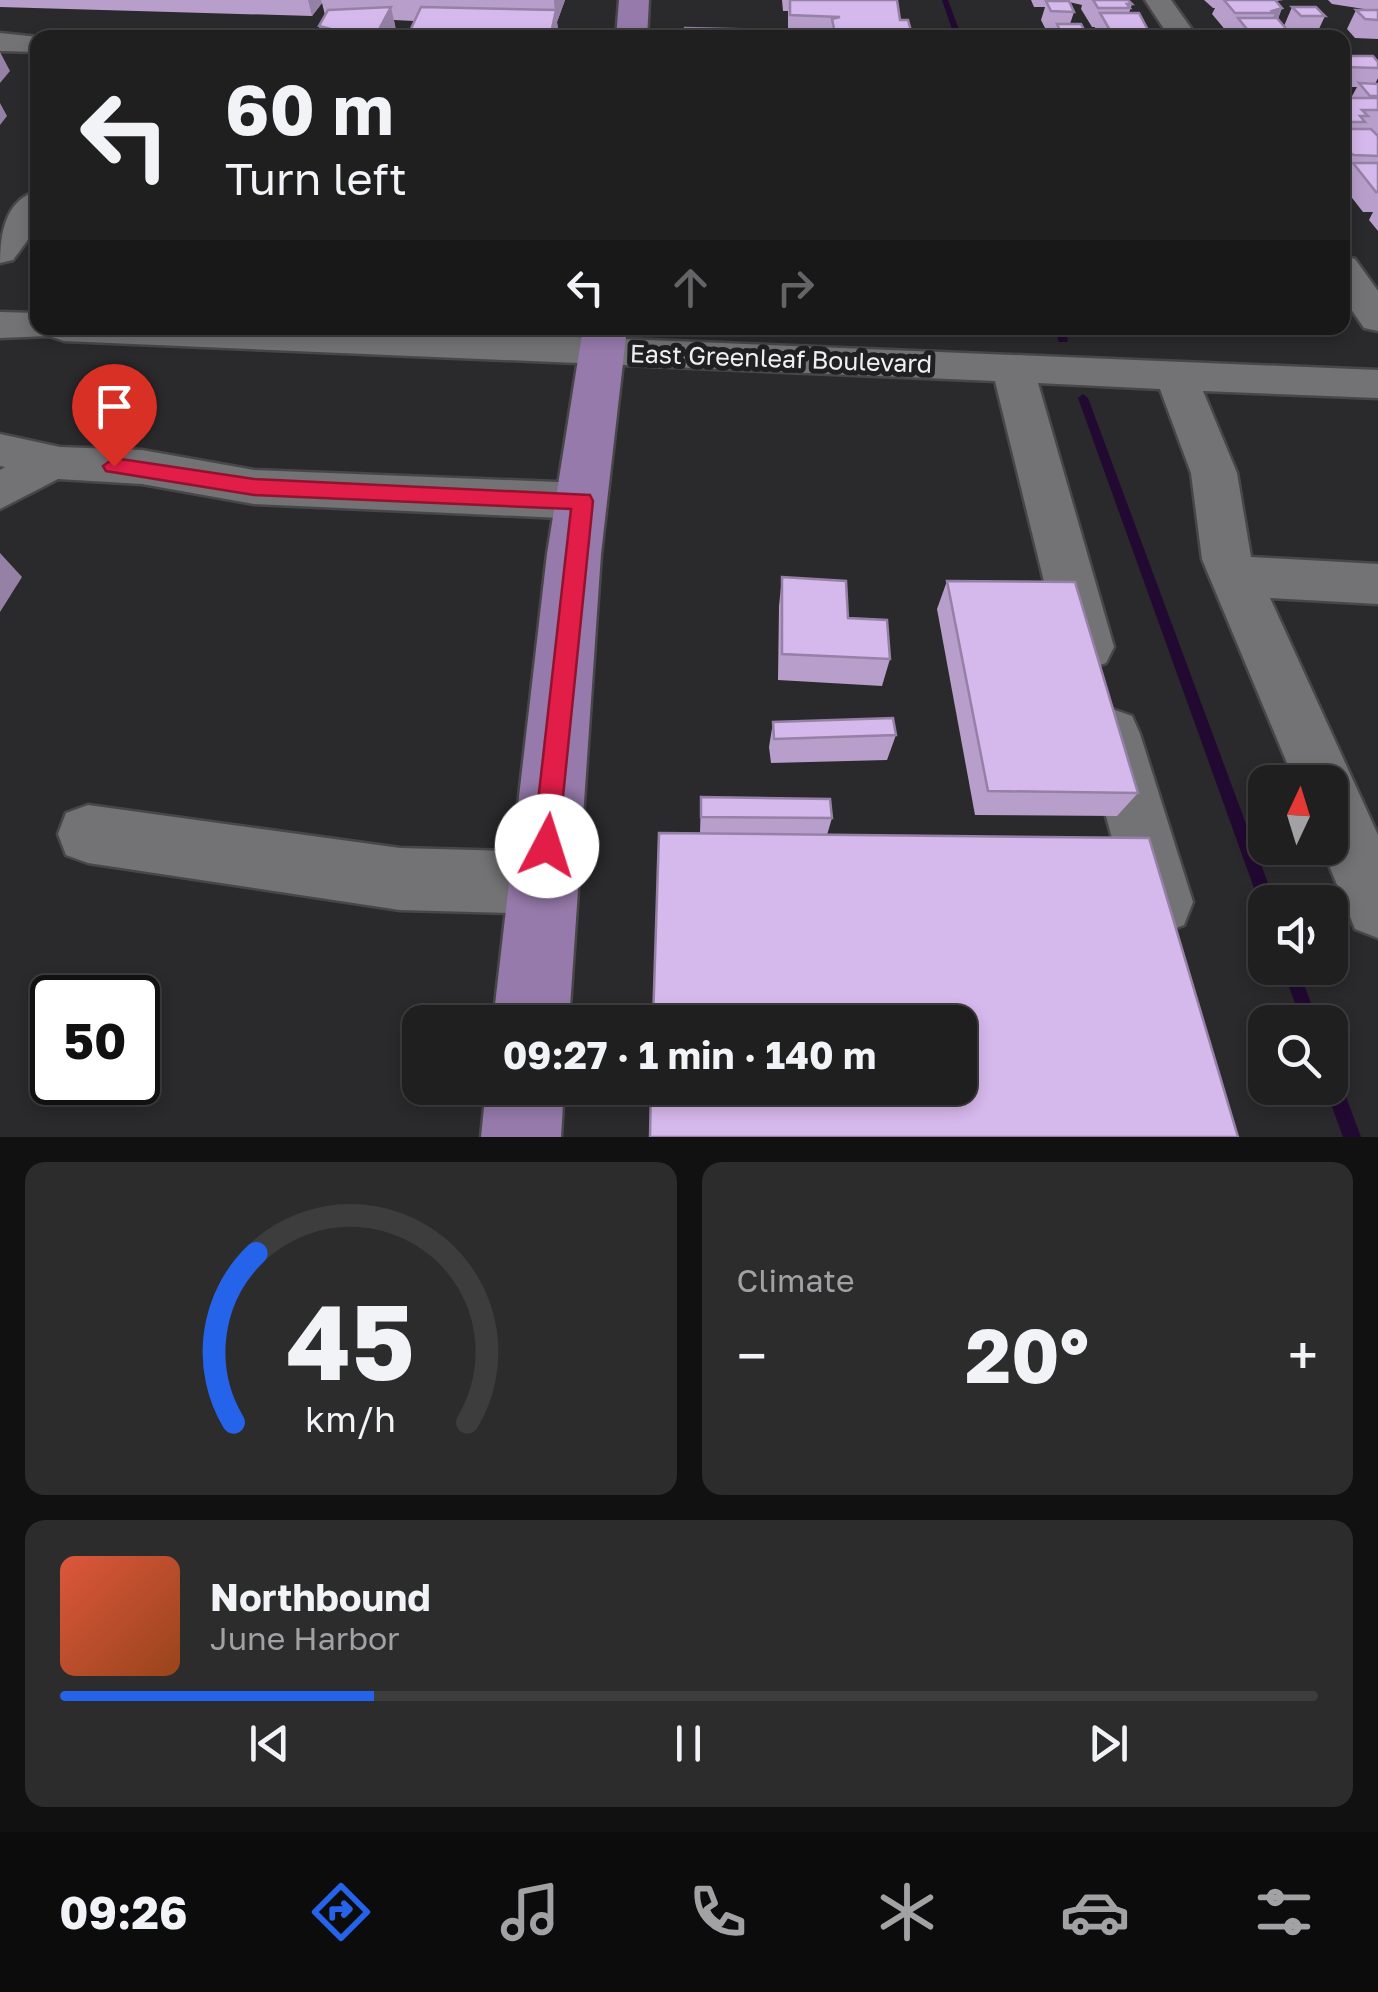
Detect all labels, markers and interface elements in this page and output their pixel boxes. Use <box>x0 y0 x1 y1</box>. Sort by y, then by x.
text: 60 m <box>225 66 394 150</box>
icon: left <box>60 70 190 200</box>
text: Turn left <box>225 151 407 205</box>
icon: left <box>558 260 613 315</box>
icon: ahead <box>663 260 718 315</box>
icon: right <box>768 260 823 315</box>
street label: East Greenleaf Boulevard <box>629 337 933 379</box>
pin <box>72 364 157 467</box>
icon: arrive <box>87 379 142 434</box>
north arrow <box>1248 765 1348 865</box>
map controls <box>1248 765 1348 1105</box>
position arrow <box>495 794 599 898</box>
button: sound <box>1248 885 1348 985</box>
speed limit sign: 50 <box>30 975 160 1105</box>
button: search <box>1248 1005 1348 1105</box>
text: 09:27 · 1 min · 140 m <box>503 1032 876 1077</box>
text: Climate <box>737 1261 855 1299</box>
text: 45 <box>287 1278 415 1403</box>
text: 20° <box>965 1309 1089 1400</box>
text: − <box>737 1322 767 1388</box>
text: + <box>1288 1322 1318 1388</box>
text: km/h <box>305 1397 396 1440</box>
text: Northbound <box>210 1574 431 1619</box>
text: June Harbor <box>210 1619 400 1657</box>
icon: previous <box>242 1716 297 1771</box>
icon: pause <box>661 1716 716 1771</box>
icon: next <box>1081 1716 1136 1771</box>
icon: directions <box>306 1877 376 1947</box>
icon: music <box>495 1877 565 1947</box>
icon: phone <box>683 1877 753 1947</box>
icon: climate <box>872 1877 942 1947</box>
icon: car <box>1060 1877 1130 1947</box>
icon: filters <box>1249 1877 1319 1947</box>
text: 09:26 <box>59 1885 188 1939</box>

